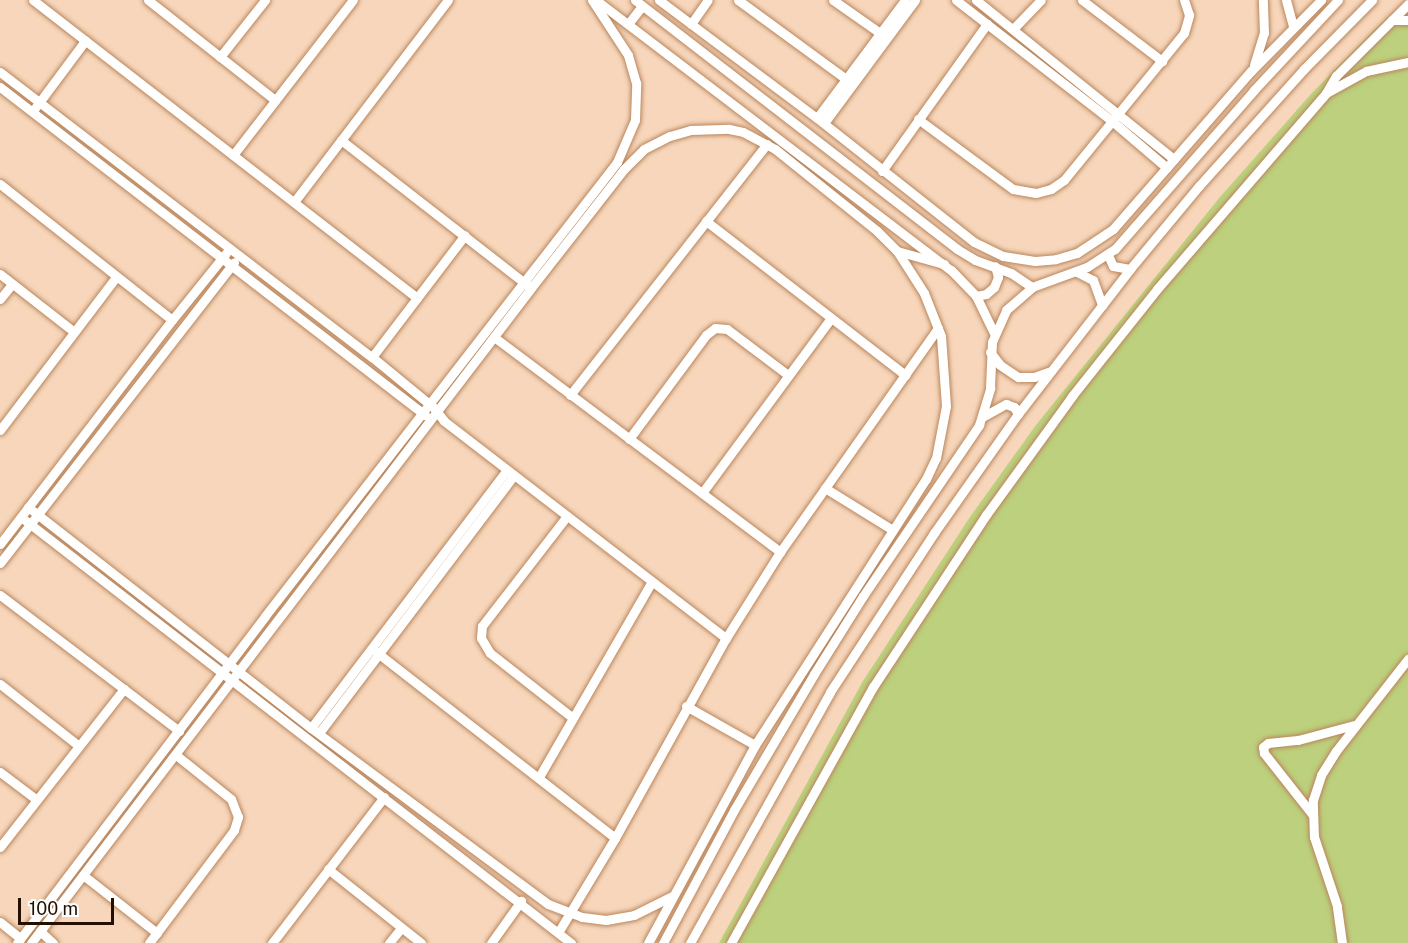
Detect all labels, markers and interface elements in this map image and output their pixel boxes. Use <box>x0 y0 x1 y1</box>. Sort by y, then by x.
scale bar <box>21 886 117 924</box>
text: 100 m <box>29 898 78 919</box>

